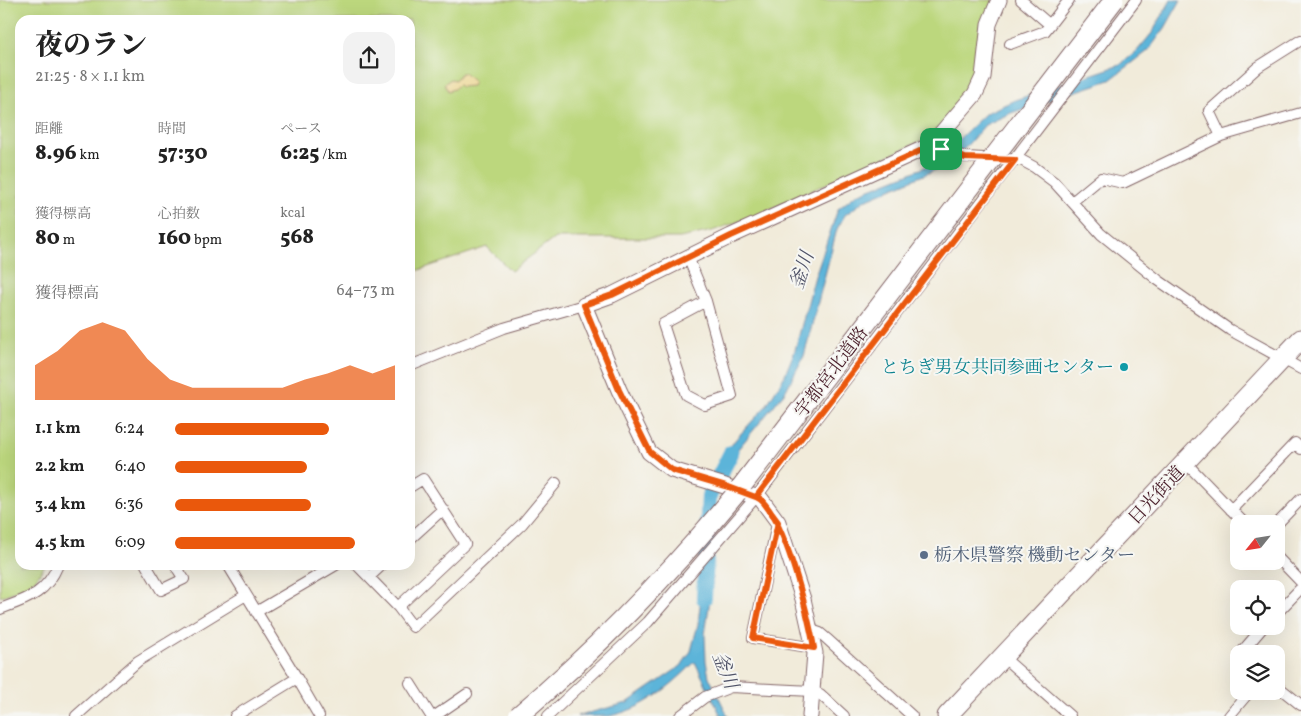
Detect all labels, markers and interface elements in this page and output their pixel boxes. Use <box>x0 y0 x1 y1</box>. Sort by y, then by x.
text: 夜のラン <box>35 27 147 66</box>
button: share <box>343 32 395 84</box>
text: 21:25 · 8 × 1.1 km <box>35 66 145 88</box>
text: 距離 <box>35 120 63 139</box>
text: 時間 <box>158 120 186 139</box>
text: ペース <box>280 120 322 139</box>
pin <box>920 128 962 170</box>
icon: arrive <box>927 135 955 163</box>
text: 8.96 <box>35 139 77 168</box>
text: 57:30 <box>158 139 208 168</box>
text: 6:25 <box>280 139 319 168</box>
text: km <box>77 146 100 165</box>
text: /km <box>319 146 347 165</box>
text: kcal <box>280 204 305 223</box>
text: 獲得標高 <box>35 205 91 224</box>
text: 心拍数 <box>158 205 200 224</box>
text: 568 <box>280 223 314 252</box>
text: 80 <box>35 224 60 253</box>
text: 160 <box>158 224 191 253</box>
text: m <box>60 231 75 250</box>
text: bpm <box>191 231 222 250</box>
water label: 釜川 <box>785 247 822 293</box>
text: 64–73 m <box>337 280 395 302</box>
text: 獲得標高 <box>35 283 99 305</box>
street label: 宇都宮北道路 <box>790 322 875 424</box>
place label: とちぎ男女共同参画センター <box>881 356 1114 381</box>
marker: とちぎ男女共同参画センター <box>1118 361 1130 373</box>
text: 1.1 km <box>35 418 81 440</box>
text: 6:24 <box>115 418 145 440</box>
text: 2.2 km <box>35 456 85 478</box>
text: 6:40 <box>115 456 146 478</box>
street label: 日光街道 <box>1123 461 1191 531</box>
text: 3.4 km <box>35 494 86 516</box>
text: 6:36 <box>115 494 143 516</box>
north arrow <box>1230 515 1285 570</box>
map controls <box>1230 515 1285 700</box>
text: 4.5 km <box>35 532 85 554</box>
text: 6:09 <box>115 532 145 554</box>
place label: 栃木県警察 機動センター <box>934 544 1135 569</box>
marker: 栃木県警察 機動センター <box>918 549 930 561</box>
button: locate <box>1230 580 1285 635</box>
button: layers <box>1230 645 1285 700</box>
water label: 釜川 <box>705 648 744 695</box>

